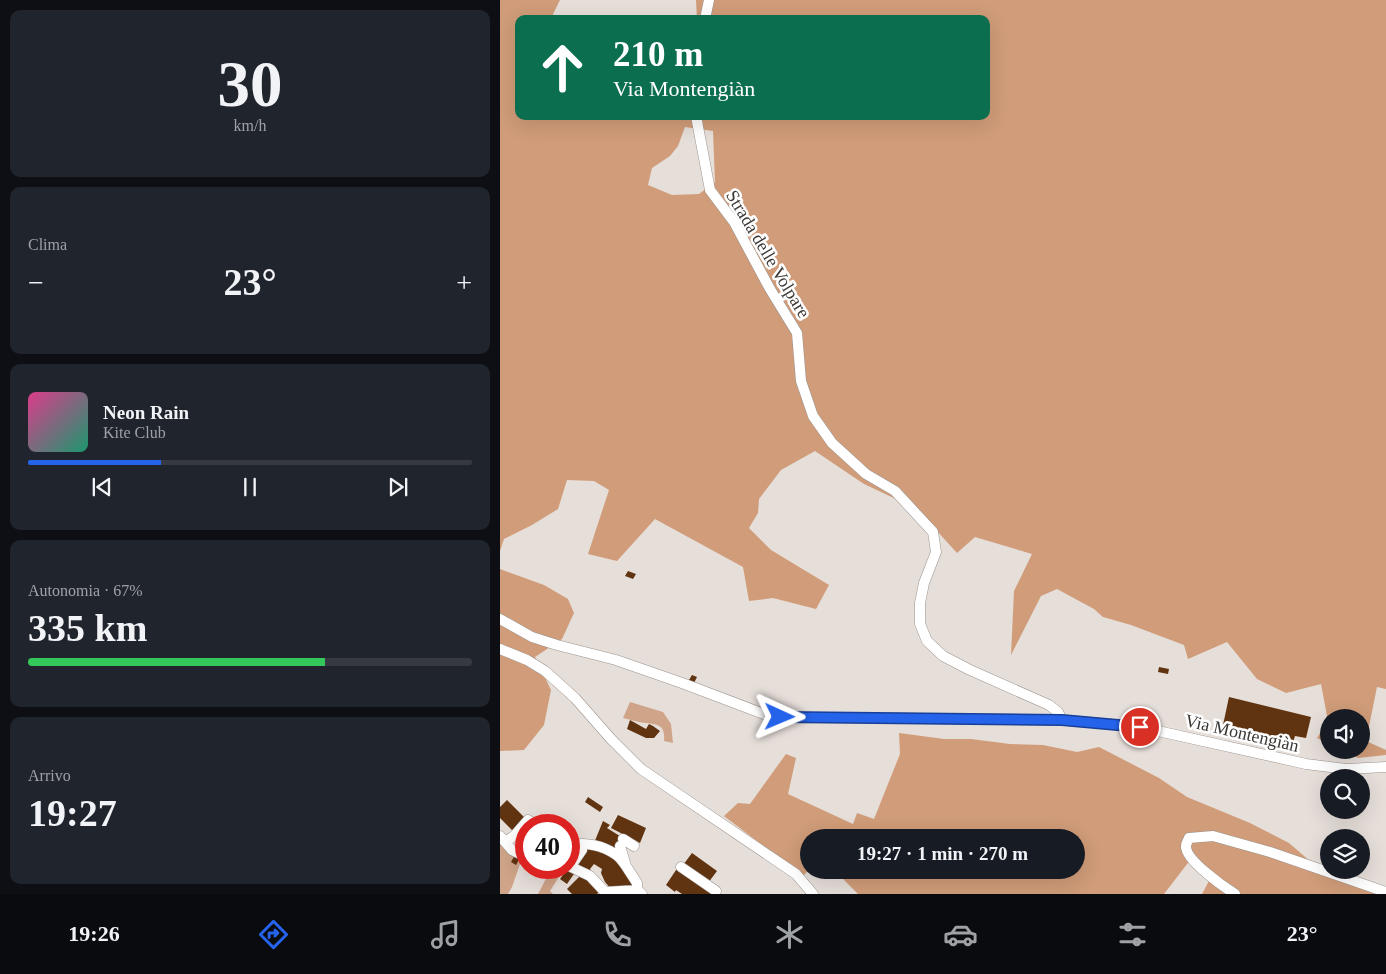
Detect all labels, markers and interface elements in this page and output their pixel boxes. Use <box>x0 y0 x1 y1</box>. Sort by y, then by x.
icon: ahead <box>530 35 595 100</box>
text: 210 m <box>613 35 703 74</box>
text: 30 <box>218 48 283 120</box>
text: Via Montengiàn <box>613 76 755 101</box>
text: km/h <box>234 117 266 134</box>
street label: Strada delle Volpare <box>722 187 814 321</box>
text: Clima <box>28 236 67 253</box>
text: 23° <box>223 261 277 303</box>
text: − <box>28 267 44 298</box>
text: + <box>456 267 472 298</box>
text: Neon Rain <box>103 402 189 423</box>
text: Kite Club <box>103 424 166 441</box>
icon: previous <box>88 473 116 501</box>
icon: pause <box>236 473 264 501</box>
icon: next <box>384 473 412 501</box>
text: Autonomia · 67% <box>28 582 143 599</box>
text: 335 km <box>28 607 147 649</box>
position arrow <box>753 690 805 742</box>
pin <box>1119 706 1161 748</box>
map controls <box>1320 709 1370 879</box>
button: sound <box>1320 709 1370 759</box>
street label: Via Montengiàn <box>1183 710 1301 756</box>
icon: arrive <box>1126 713 1154 741</box>
text: Arrivo <box>28 767 71 784</box>
button: search <box>1320 769 1370 819</box>
text: 19:27 <box>28 792 117 834</box>
speed limit sign: 40 <box>515 814 580 879</box>
button: layers <box>1320 829 1370 879</box>
text: 19:27 · 1 min · 270 m <box>857 843 1028 864</box>
icon: directions <box>256 917 291 952</box>
icon: music <box>428 917 463 952</box>
icon: phone <box>600 917 635 952</box>
icon: climate <box>772 917 807 952</box>
icon: car <box>943 917 978 952</box>
icon: filters <box>1115 917 1150 952</box>
text: 19:26 <box>68 921 120 946</box>
text: 23° <box>1287 921 1318 946</box>

